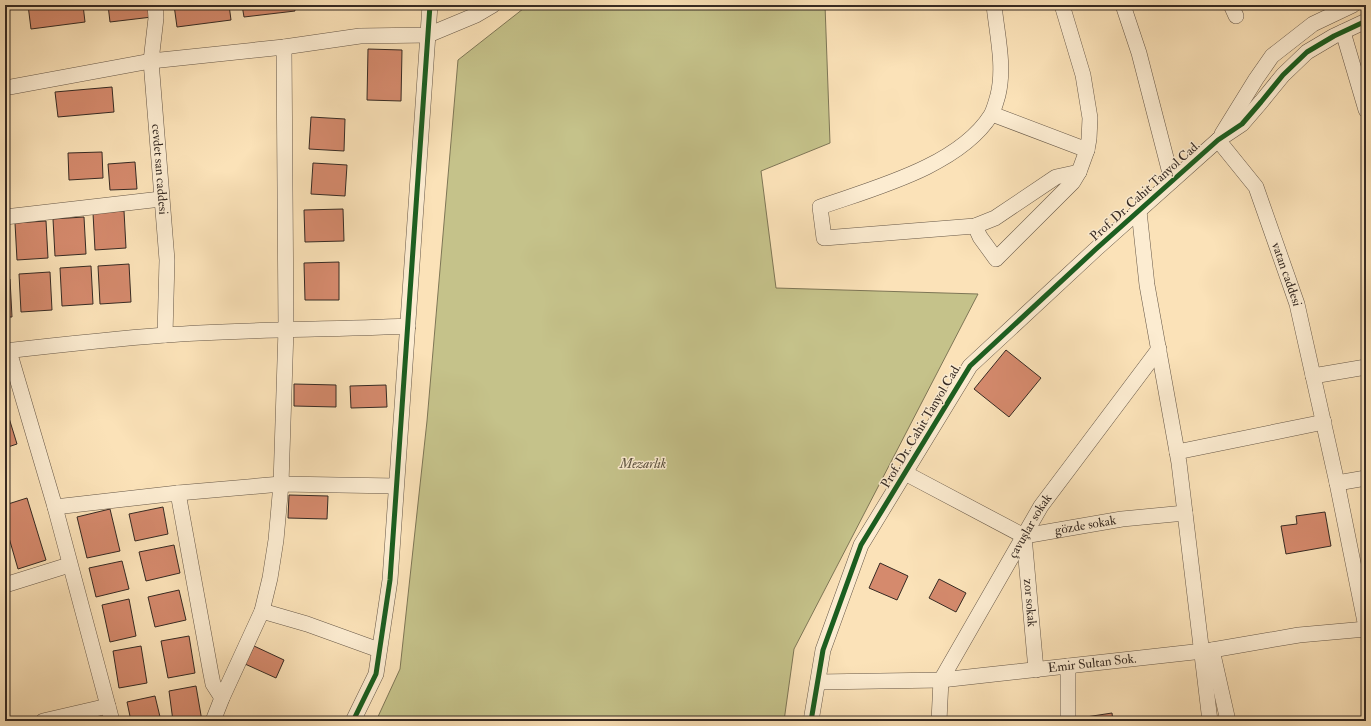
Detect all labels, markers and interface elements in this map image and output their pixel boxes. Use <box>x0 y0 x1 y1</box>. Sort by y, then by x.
street label: cevdet san caddesi <box>148 123 171 216</box>
street label: Prof. Dr. Cahit Tanyol Cad. <box>1087 137 1204 245</box>
street label: vatan caddesi <box>1268 239 1305 308</box>
street label: Prof. Dr. Cahit Tanyol Cad. <box>878 361 965 492</box>
park label: Mezarlık <box>619 456 666 472</box>
street label: çavuşlar sokak <box>1005 490 1056 561</box>
street label: gözde sokak <box>1054 512 1118 539</box>
street label: zor sokak <box>1020 578 1040 628</box>
street label: Emir Sultan Sok. <box>1047 650 1137 676</box>

